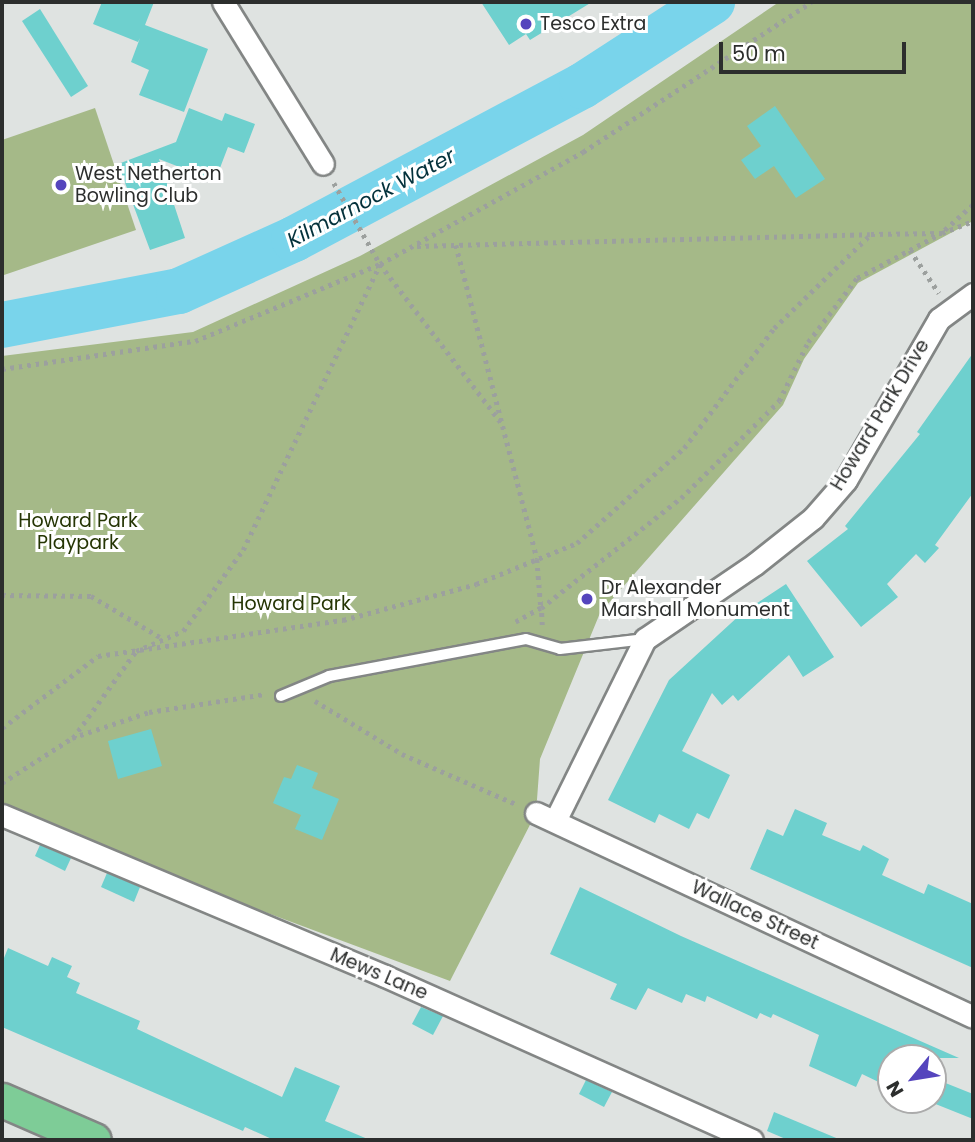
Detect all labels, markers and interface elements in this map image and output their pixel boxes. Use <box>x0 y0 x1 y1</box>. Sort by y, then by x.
place label: Tesco Extra <box>540 13 646 35</box>
marker: Tesco Extra <box>518 16 534 32</box>
scale bar <box>723 28 910 72</box>
text: 50 m <box>732 39 786 68</box>
water label: Kilmarnock Water <box>283 143 459 253</box>
place label: West Netherton Bowling Club <box>75 163 222 207</box>
marker: West Netherton Bowling Club <box>53 177 69 193</box>
street label: Howard Park Drive <box>826 335 934 495</box>
park label: Howard Park Playpark <box>18 510 138 554</box>
place label: Dr Alexander Marshall Monument <box>601 577 790 621</box>
marker: Dr Alexander Marshall Monument <box>579 591 595 607</box>
park label: Howard Park <box>231 593 351 615</box>
street label: Wallace Street <box>688 876 822 954</box>
street label: Mews Lane <box>327 943 431 1005</box>
north arrow <box>877 1044 947 1114</box>
text: N <box>880 1076 910 1102</box>

